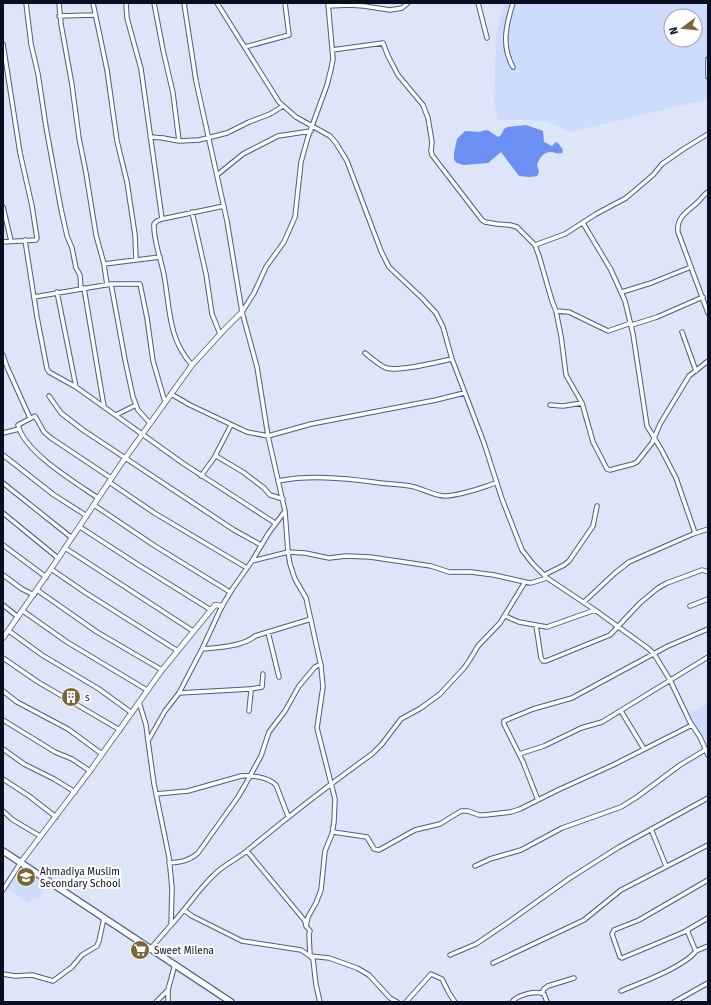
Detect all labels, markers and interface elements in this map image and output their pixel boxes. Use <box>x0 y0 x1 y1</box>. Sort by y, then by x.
north arrow <box>663 8 703 48</box>
text: N <box>667 25 681 36</box>
building icon: s <box>60 686 82 708</box>
place label: s <box>85 692 90 704</box>
school or university icon: Ahmadiya Muslim Secondary School <box>15 866 37 888</box>
place label: Ahmadiya Muslim Secondary School <box>40 866 121 890</box>
supermarket icon: Sweet Milena <box>129 939 151 961</box>
place label: Sweet Milena <box>154 945 214 957</box>

